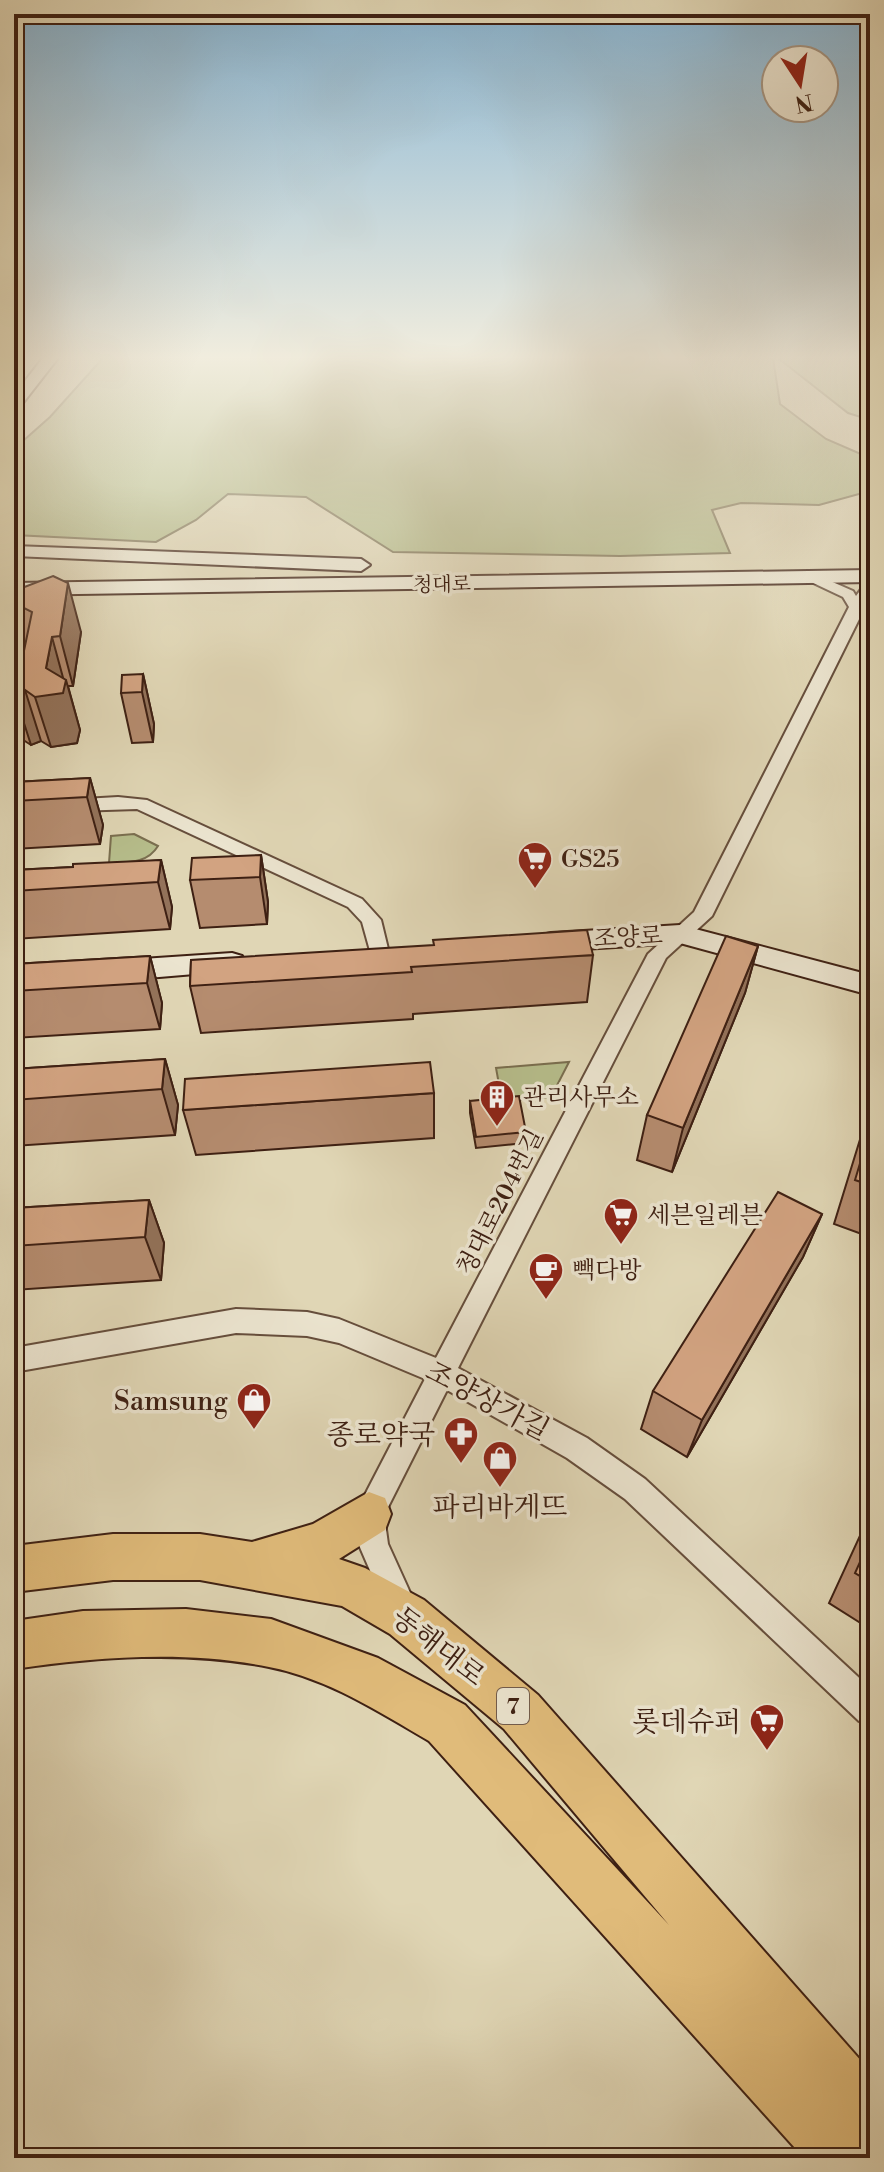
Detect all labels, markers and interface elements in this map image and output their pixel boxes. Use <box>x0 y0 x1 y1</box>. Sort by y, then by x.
north arrow <box>760 44 840 124</box>
text: N <box>792 87 815 117</box>
street label: 청대로 <box>413 572 471 599</box>
supermarket icon: GS25 <box>516 840 554 890</box>
place label: GS25 <box>561 845 619 875</box>
street label: 조양로 <box>593 921 664 955</box>
building icon: 관리사무소 <box>478 1078 516 1128</box>
place label: 관리사무소 <box>523 1083 639 1113</box>
street label: 청대로204번길 <box>451 1124 551 1280</box>
supermarket icon: 세븐일레븐 <box>602 1196 640 1246</box>
place label: 세븐일레븐 <box>647 1201 763 1231</box>
cafe icon: 빽다방 <box>527 1251 565 1301</box>
place label: 빽다방 <box>572 1256 642 1286</box>
street label: 조양상가길 <box>419 1354 555 1449</box>
shop icon: Samsung <box>235 1381 273 1431</box>
place label: Samsung <box>114 1384 228 1419</box>
pharmacy icon: 종로약국 <box>442 1415 480 1465</box>
place label: 종로약국 <box>327 1418 435 1453</box>
shop icon: 파리바게뜨 <box>481 1439 519 1489</box>
place label: 파리바게뜨 <box>432 1490 568 1525</box>
street label: 동해대로 <box>385 1600 491 1694</box>
road number: 7 <box>497 1688 529 1724</box>
supermarket icon: 롯데슈퍼 <box>748 1702 786 1752</box>
place label: 롯데슈퍼 <box>633 1705 741 1740</box>

